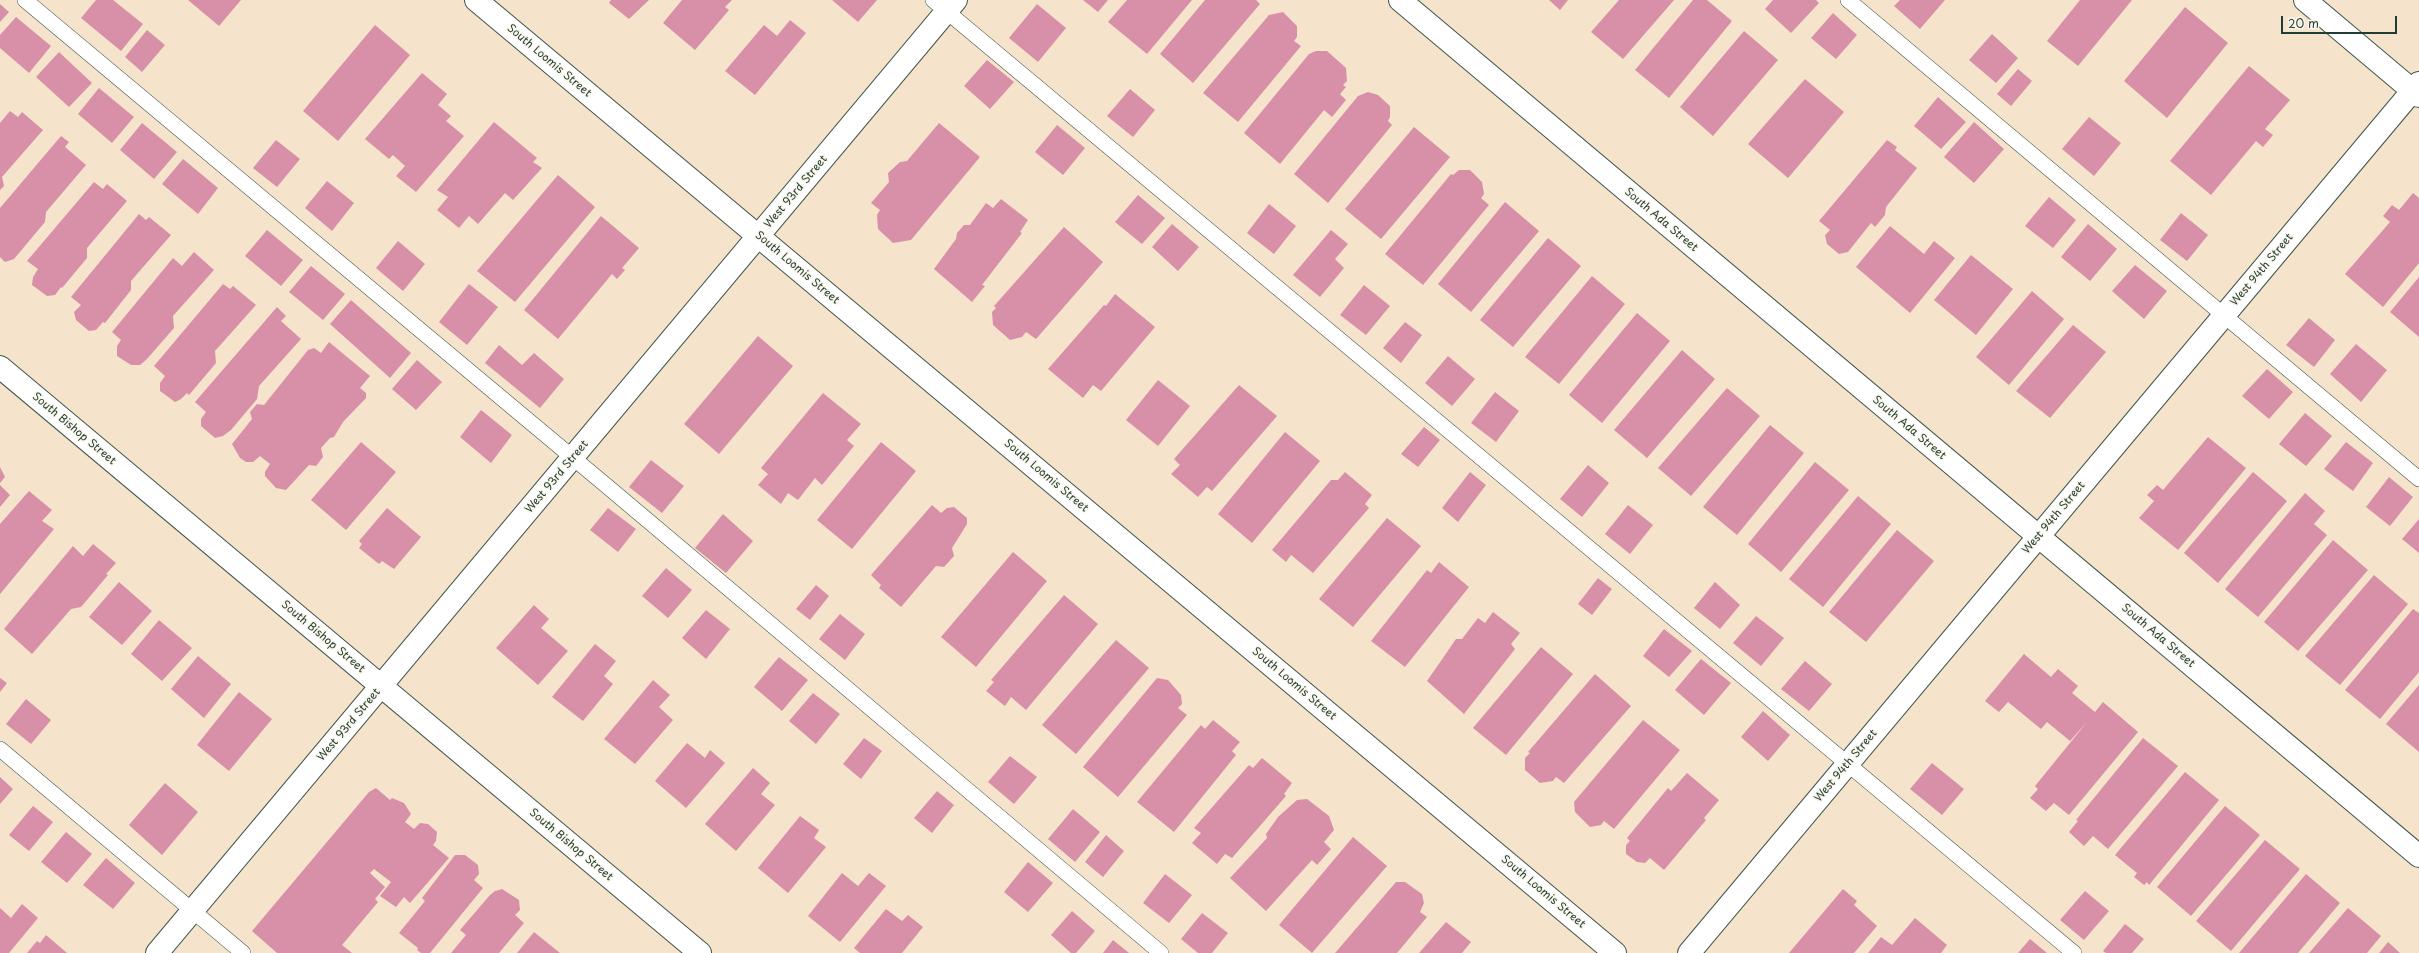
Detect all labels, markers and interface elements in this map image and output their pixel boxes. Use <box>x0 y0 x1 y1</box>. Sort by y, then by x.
scale bar <box>2283 8 2399 34</box>
text: 20 m <box>2288 14 2319 32</box>
street label: South Loomis Street <box>504 22 594 100</box>
street label: West 93rd Street <box>762 153 830 231</box>
street label: South Ada Street <box>1622 185 1700 255</box>
street label: South Loomis Street <box>752 229 842 307</box>
street label: West 94th Street <box>2228 231 2296 309</box>
street label: South Bishop Street <box>30 390 118 468</box>
street label: South Ada Street <box>1870 393 1948 463</box>
street label: South Loomis Street <box>1001 437 1091 515</box>
street label: West 93rd Street <box>523 438 591 516</box>
street label: West 94th Street <box>2020 479 2088 557</box>
street label: South Bishop Street <box>279 598 367 676</box>
street label: South Ada Street <box>2119 601 2197 671</box>
street label: South Loomis Street <box>1249 645 1339 723</box>
street label: West 93rd Street <box>315 686 383 764</box>
street label: West 94th Street <box>1812 727 1880 805</box>
street label: South Bishop Street <box>527 806 615 884</box>
street label: South Loomis Street <box>1498 853 1588 931</box>

